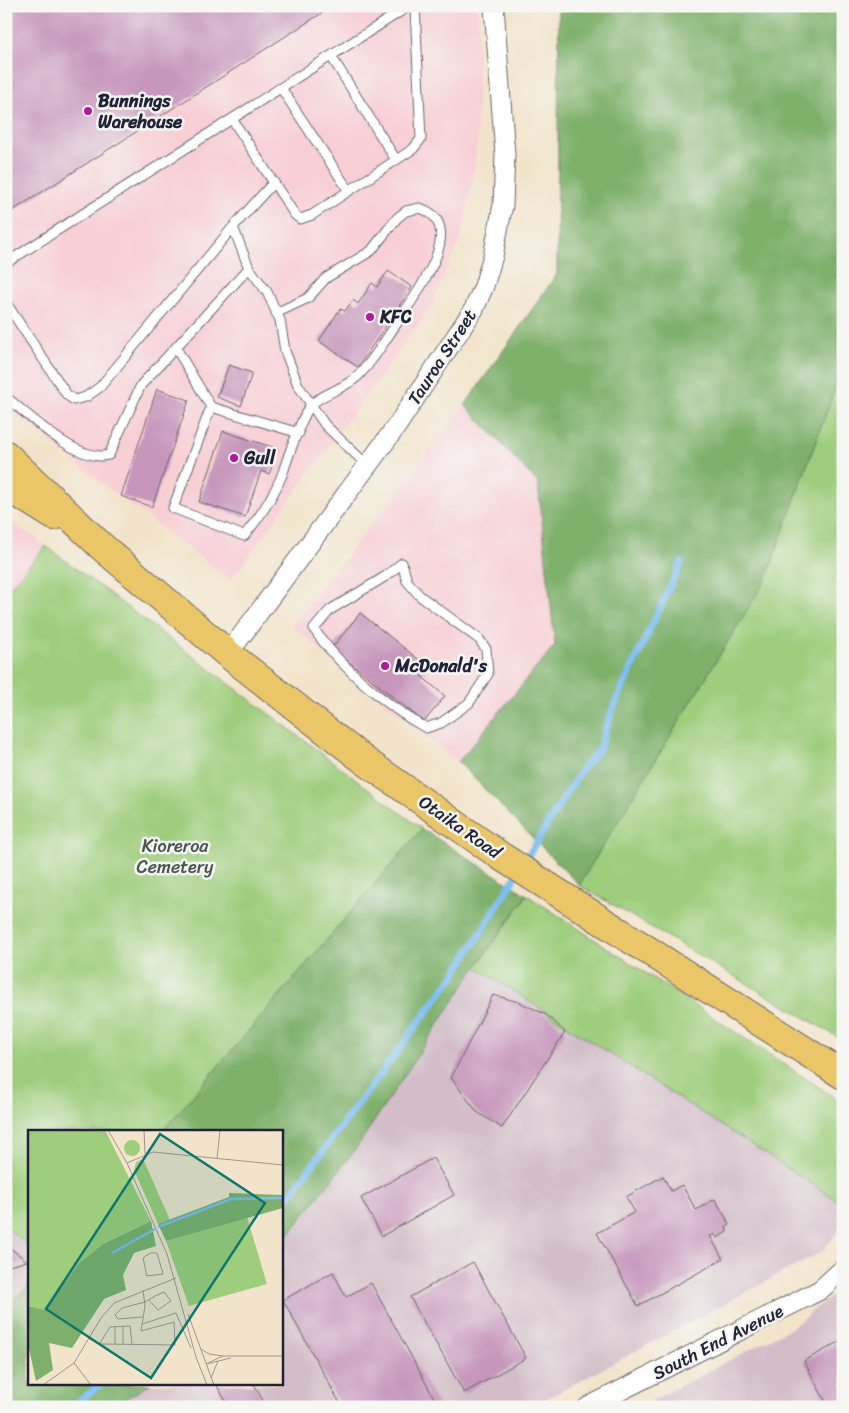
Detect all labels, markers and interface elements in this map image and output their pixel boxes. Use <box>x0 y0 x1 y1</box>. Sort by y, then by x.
place label: Bunnings Warehouse <box>98 85 183 138</box>
marker: Bunnings Warehouse <box>82 105 94 117</box>
place label: KFC <box>379 301 412 333</box>
street label: Tauroa Street <box>399 302 485 412</box>
marker: KFC <box>364 311 376 323</box>
place label: Gull <box>243 442 276 474</box>
marker: Gull <box>228 452 240 464</box>
place label: McDonald's <box>394 650 488 682</box>
marker: McDonald's <box>379 660 391 672</box>
street label: Otaika Road <box>412 787 509 868</box>
park label: Kioreroa Cemetery <box>137 830 214 883</box>
inset map <box>28 1130 282 1386</box>
street label: South End Avenue <box>647 1295 789 1389</box>

